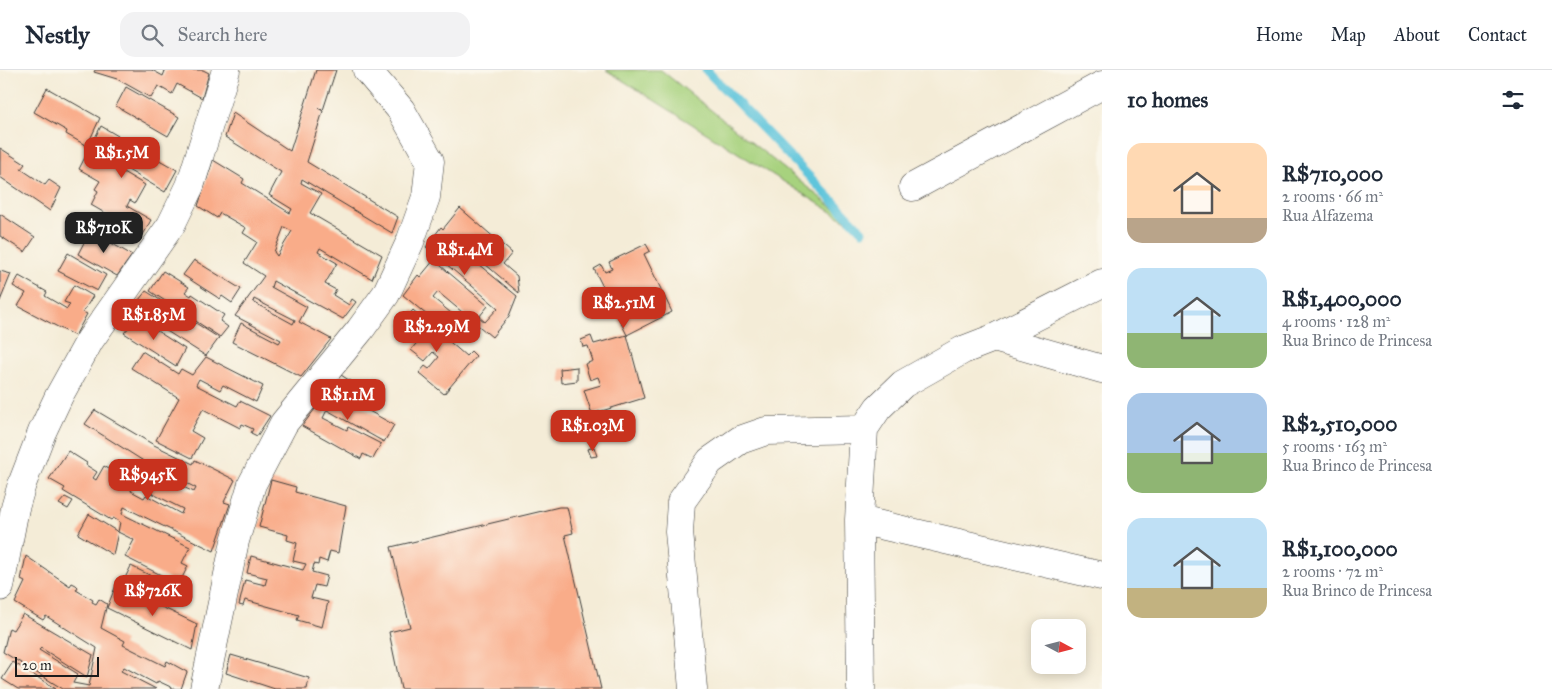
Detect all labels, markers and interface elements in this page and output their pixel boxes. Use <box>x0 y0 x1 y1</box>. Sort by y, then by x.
search box <box>120 12 470 57</box>
text: Nestly <box>25 20 90 50</box>
icon: search <box>138 21 166 49</box>
text: Search here <box>178 23 267 46</box>
text: Home <box>1256 24 1303 46</box>
text: Map <box>1331 24 1366 46</box>
text: About <box>1394 24 1440 46</box>
text: Contact <box>1468 24 1527 46</box>
icon: filters <box>1499 86 1527 114</box>
text: 10 homes <box>1127 87 1208 113</box>
pin: R$1.5M <box>81 136 163 179</box>
text: R$1.5M <box>95 143 149 162</box>
text: R$710,000 <box>1282 161 1383 187</box>
icon: home <box>1167 163 1227 223</box>
text: 2 rooms · 66 m² <box>1282 187 1383 206</box>
text: Rua Alfazema <box>1282 206 1373 225</box>
pin: R$710K <box>63 212 145 254</box>
text: R$710K <box>76 218 132 237</box>
pin: R$1.4M <box>424 234 506 276</box>
text: R$1.4M <box>437 240 493 259</box>
pin: R$2.51M <box>578 286 670 329</box>
text: R$1,400,000 <box>1282 286 1402 312</box>
icon: home <box>1167 288 1227 348</box>
text: R$2.51M <box>593 293 655 312</box>
pin: R$1.85M <box>108 298 200 341</box>
text: R$1.85M <box>123 305 185 324</box>
pin: R$2.29M <box>391 310 483 353</box>
text: 4 rooms · 128 m² <box>1282 312 1391 331</box>
text: R$2.29M <box>404 317 470 336</box>
text: Rua Brinco de Princesa <box>1282 331 1432 350</box>
pin: R$1.1M <box>307 378 389 421</box>
text: R$1.1M <box>321 385 375 404</box>
pin: R$1.03M <box>547 410 639 452</box>
text: R$2,510,000 <box>1282 411 1398 437</box>
icon: home <box>1167 413 1227 473</box>
text: R$1.03M <box>562 416 624 435</box>
text: 5 rooms · 163 m² <box>1282 437 1387 456</box>
text: Rua Brinco de Princesa <box>1282 456 1432 475</box>
pin: R$945K <box>107 458 189 501</box>
text: R$945K <box>119 465 177 484</box>
text: R$1,100,000 <box>1282 536 1398 562</box>
icon: home <box>1167 538 1227 598</box>
text: 2 rooms · 72 m² <box>1282 562 1383 581</box>
pin: R$726K <box>112 574 194 617</box>
text: R$726K <box>125 581 181 600</box>
text: Rua Brinco de Princesa <box>1282 581 1432 600</box>
north arrow <box>1031 619 1086 674</box>
map controls <box>1031 619 1086 674</box>
scale bar <box>15 654 99 677</box>
text: 20 m <box>22 657 52 674</box>

